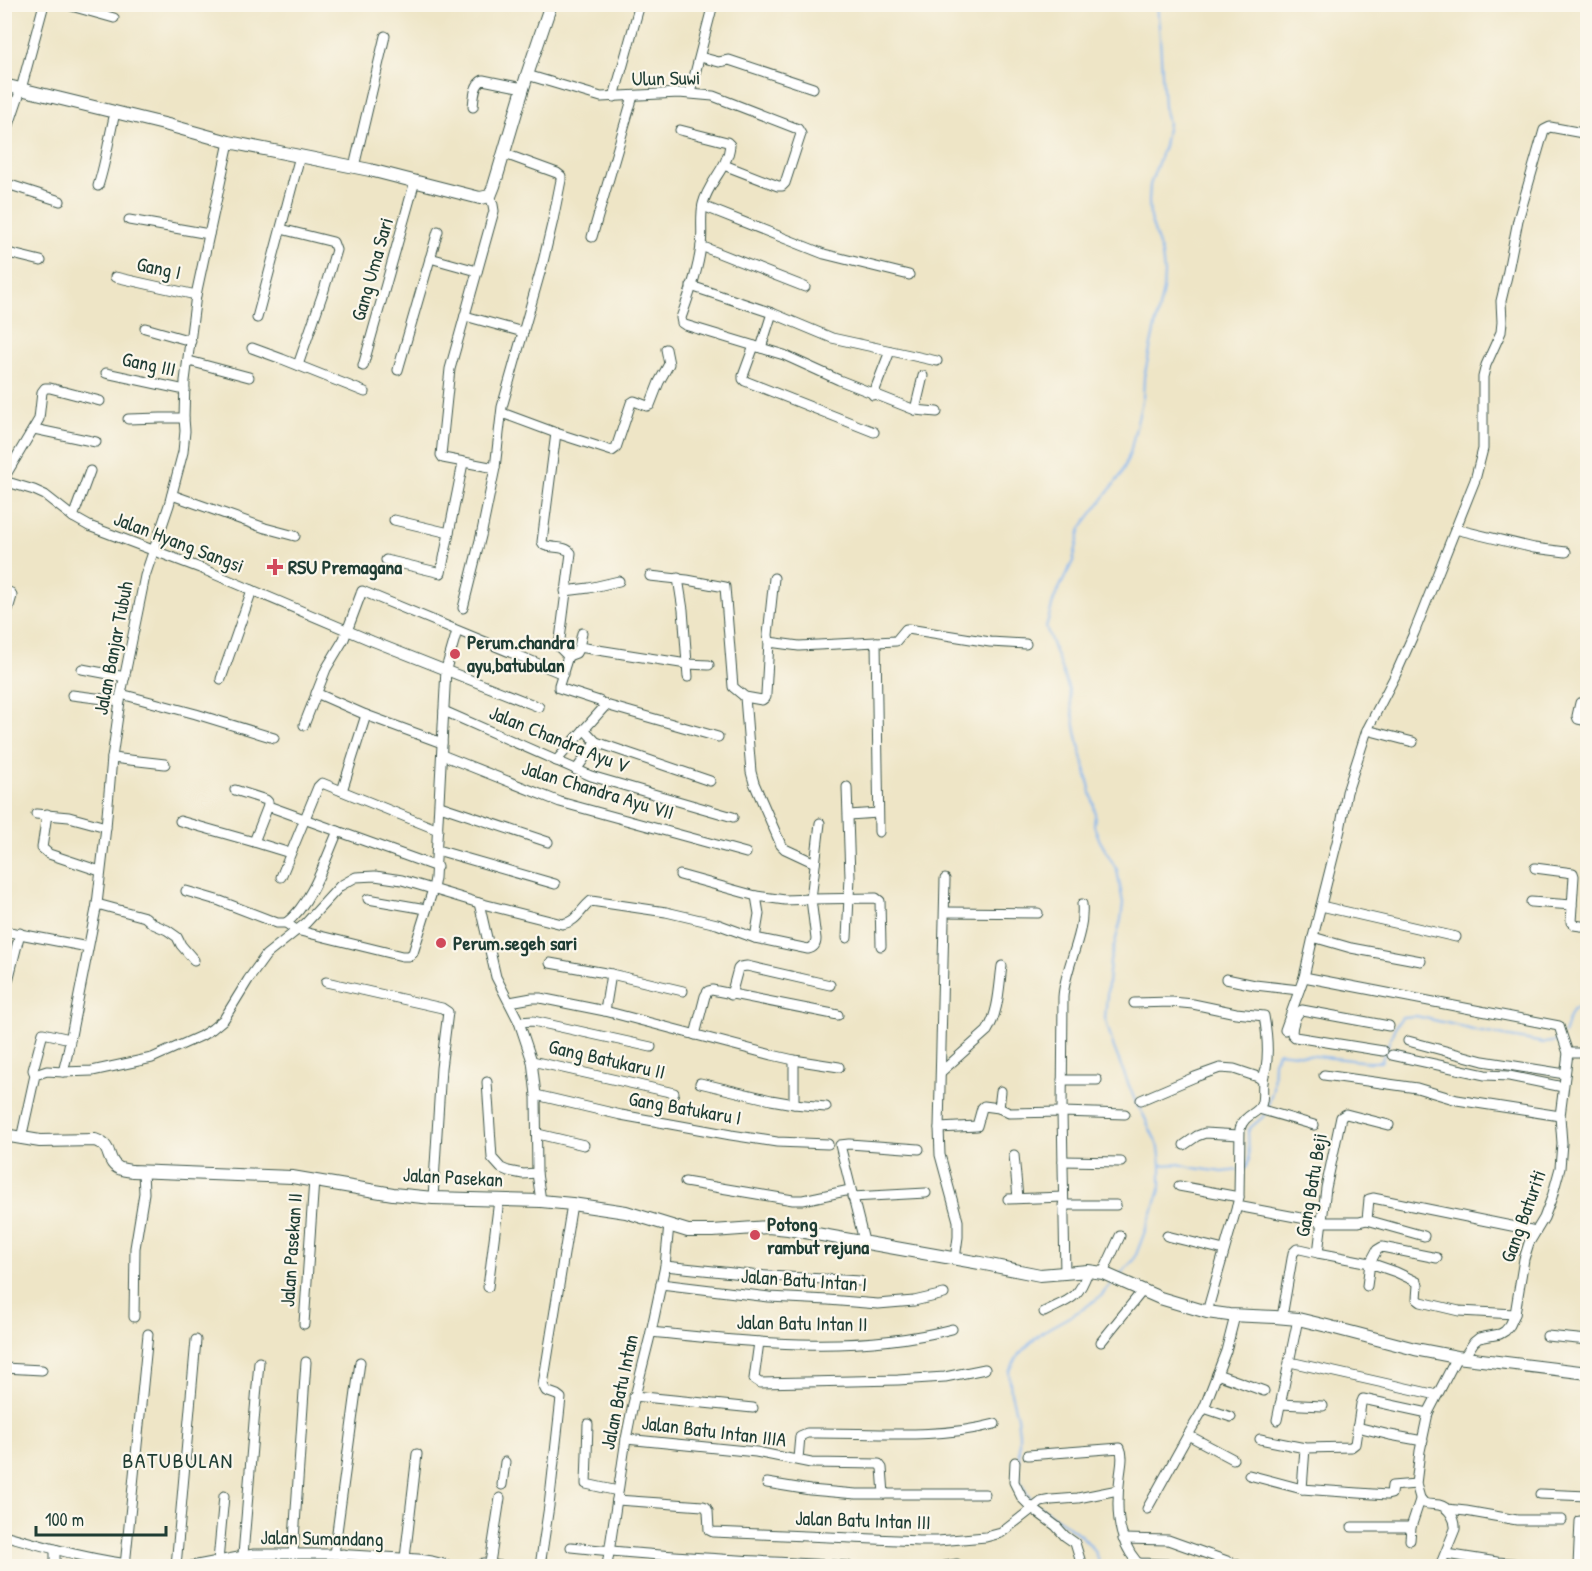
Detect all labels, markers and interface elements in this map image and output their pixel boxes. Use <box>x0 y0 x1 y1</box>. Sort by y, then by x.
street label: Ulun Suwi <box>631 63 701 92</box>
street label: Gang Uma Sari <box>344 214 399 324</box>
street label: Gang I <box>134 250 184 285</box>
street label: Gang III <box>120 345 178 382</box>
street label: Jalan Hyang Sangsi <box>110 504 248 579</box>
place label: RSU Premagana <box>288 553 402 581</box>
marker: RSU Premagana <box>266 558 284 576</box>
street label: Jalan Banjar Tubuh <box>86 579 139 717</box>
place label: Perum.chandra ayu,batubulan <box>467 628 575 679</box>
marker: Perum.chandra ayu,batubulan <box>448 647 462 661</box>
street label: Jalan Chandra Ayu V <box>485 698 634 779</box>
street label: Jalan Chandra Ayu VII <box>519 754 677 825</box>
place label: Perum.segeh sari <box>453 929 577 957</box>
marker: Perum.segeh sari <box>434 936 448 950</box>
street label: Gang Batukaru II <box>546 1032 668 1085</box>
street label: Gang Batukaru I <box>627 1084 744 1131</box>
street label: Gang Batu Beji <box>1288 1131 1333 1239</box>
street label: Jalan Pasekan <box>402 1160 504 1193</box>
street label: Gang Baturiti <box>1493 1166 1552 1266</box>
street label: Jalan Pasekan II <box>273 1192 308 1308</box>
place label: Potong rambut rejuna <box>767 1210 869 1260</box>
marker: Potong rambut rejuna <box>748 1228 762 1242</box>
street label: Jalan Batu Intan I <box>740 1262 868 1297</box>
street label: Jalan Batu Intan II <box>736 1308 868 1337</box>
street label: Jalan Batu Intan <box>593 1332 644 1452</box>
street label: Jalan Batu Intan IIIA <box>640 1408 788 1453</box>
district label: BATUBULAN <box>122 1445 234 1475</box>
scale bar <box>36 1499 166 1537</box>
street label: Jalan Batu Intan III <box>795 1504 931 1535</box>
text: 100 m <box>45 1507 84 1532</box>
street label: Jalan Sumandang <box>260 1523 384 1552</box>

